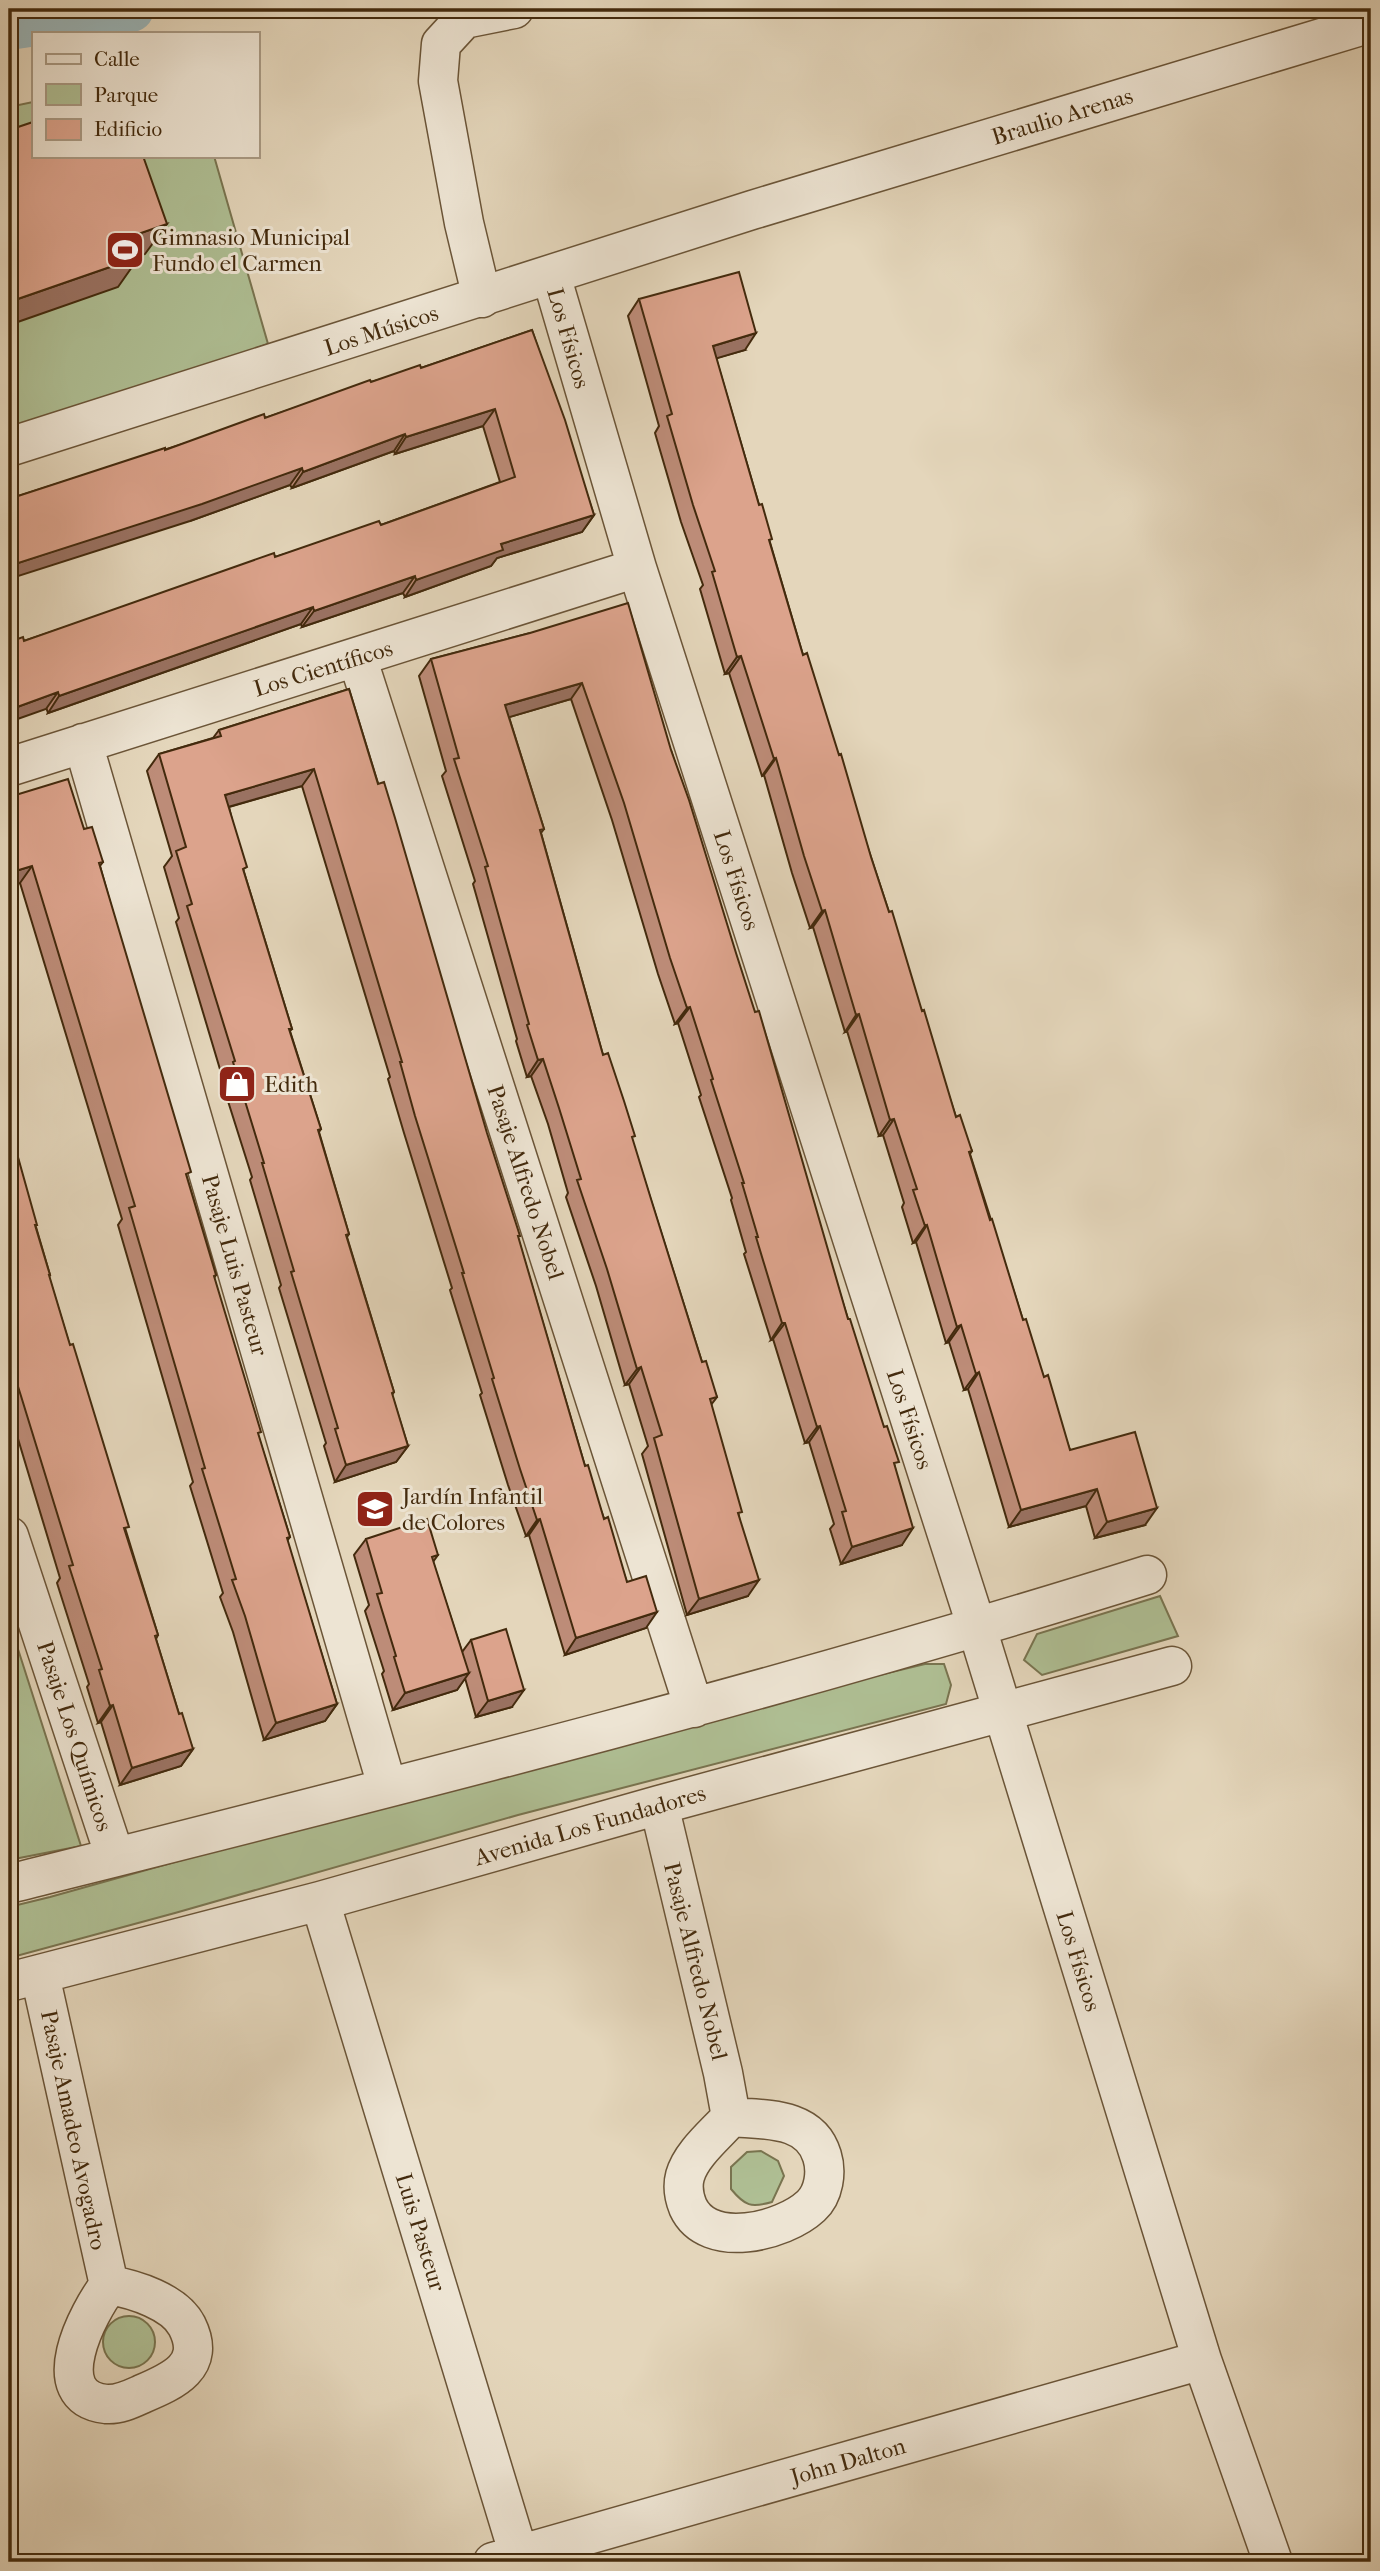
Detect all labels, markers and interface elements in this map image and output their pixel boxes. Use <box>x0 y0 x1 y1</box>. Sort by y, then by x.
legend <box>32 32 259 158</box>
text: Calle <box>94 47 140 71</box>
street label: Braulio Arenas <box>988 82 1136 151</box>
text: Parque <box>94 83 158 107</box>
text: Edificio <box>94 117 162 141</box>
place label: Gimnasio Municipal Fundo el Carmen <box>152 224 351 277</box>
sports icon: Gimnasio Municipal Fundo el Carmen <box>104 229 146 271</box>
street label: Los Físicos <box>541 285 596 392</box>
street label: Los Músicos <box>321 299 442 362</box>
street label: Los Científicos <box>250 635 396 702</box>
street label: Los Físicos <box>708 827 765 934</box>
shop icon: Edith <box>216 1063 258 1105</box>
place label: Edith <box>264 1071 318 1098</box>
street label: Pasaje Alfredo Nobel <box>481 1082 570 1283</box>
street label: Pasaje Luis Pasteur <box>196 1171 273 1359</box>
street label: Los Físicos <box>881 1366 938 1473</box>
place label: Jardín Infantil de Colores <box>400 1483 544 1536</box>
school or university icon: Jardín Infantil de Colores <box>354 1488 396 1530</box>
street label: Pasaje Los Químicos <box>31 1638 118 1835</box>
street label: Avenida Los Fundadores <box>470 1780 709 1872</box>
street label: Pasaje Alfredo Nobel <box>658 1859 733 2063</box>
street label: Los Físicos <box>1050 1908 1107 2015</box>
street label: Pasaje Amadeo Avogadro <box>35 2008 112 2253</box>
street label: Luis Pasteur <box>390 2170 451 2295</box>
street label: John Dalton <box>786 2432 909 2491</box>

